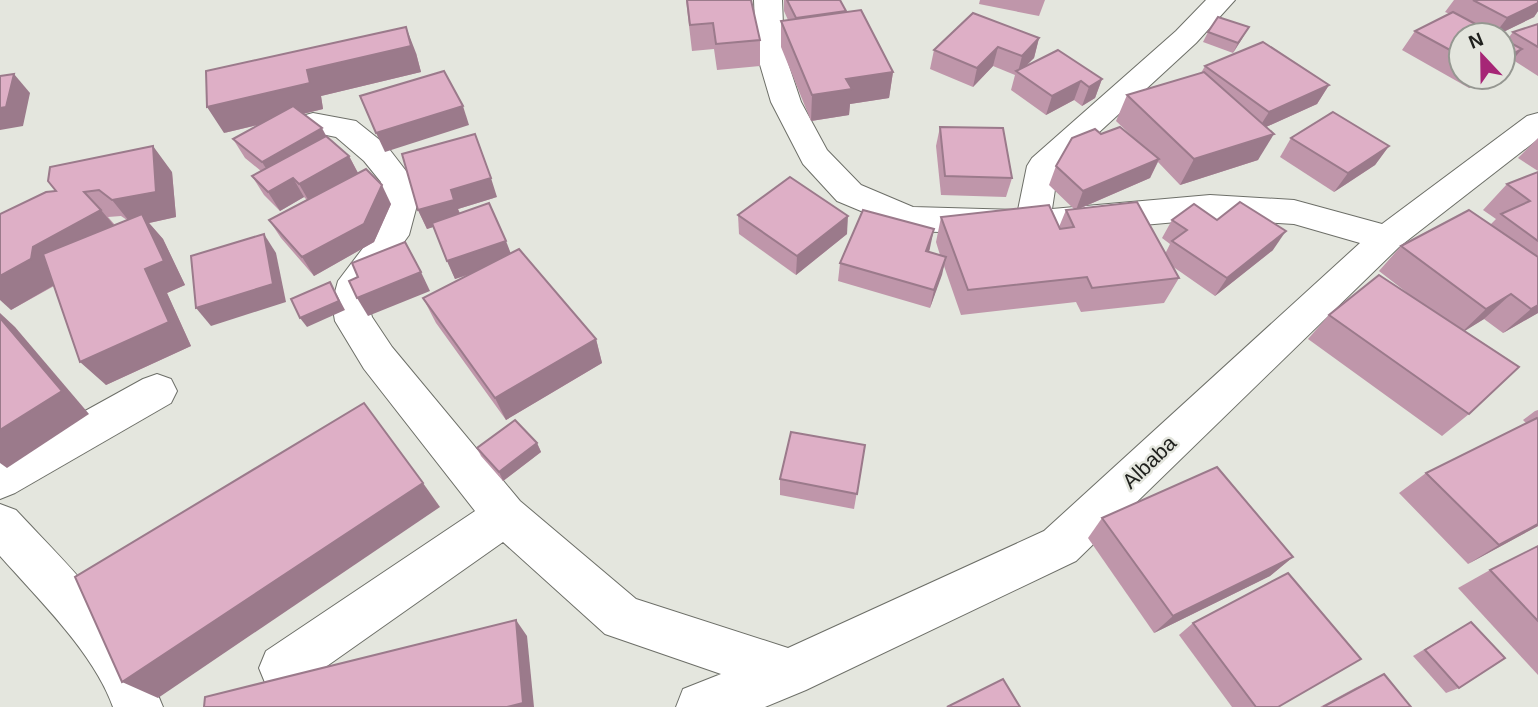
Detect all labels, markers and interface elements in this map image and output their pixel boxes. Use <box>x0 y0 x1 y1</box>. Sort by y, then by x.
north arrow <box>1447 21 1517 91</box>
text: N <box>1466 28 1486 53</box>
street label: Albaba <box>1117 431 1181 493</box>

